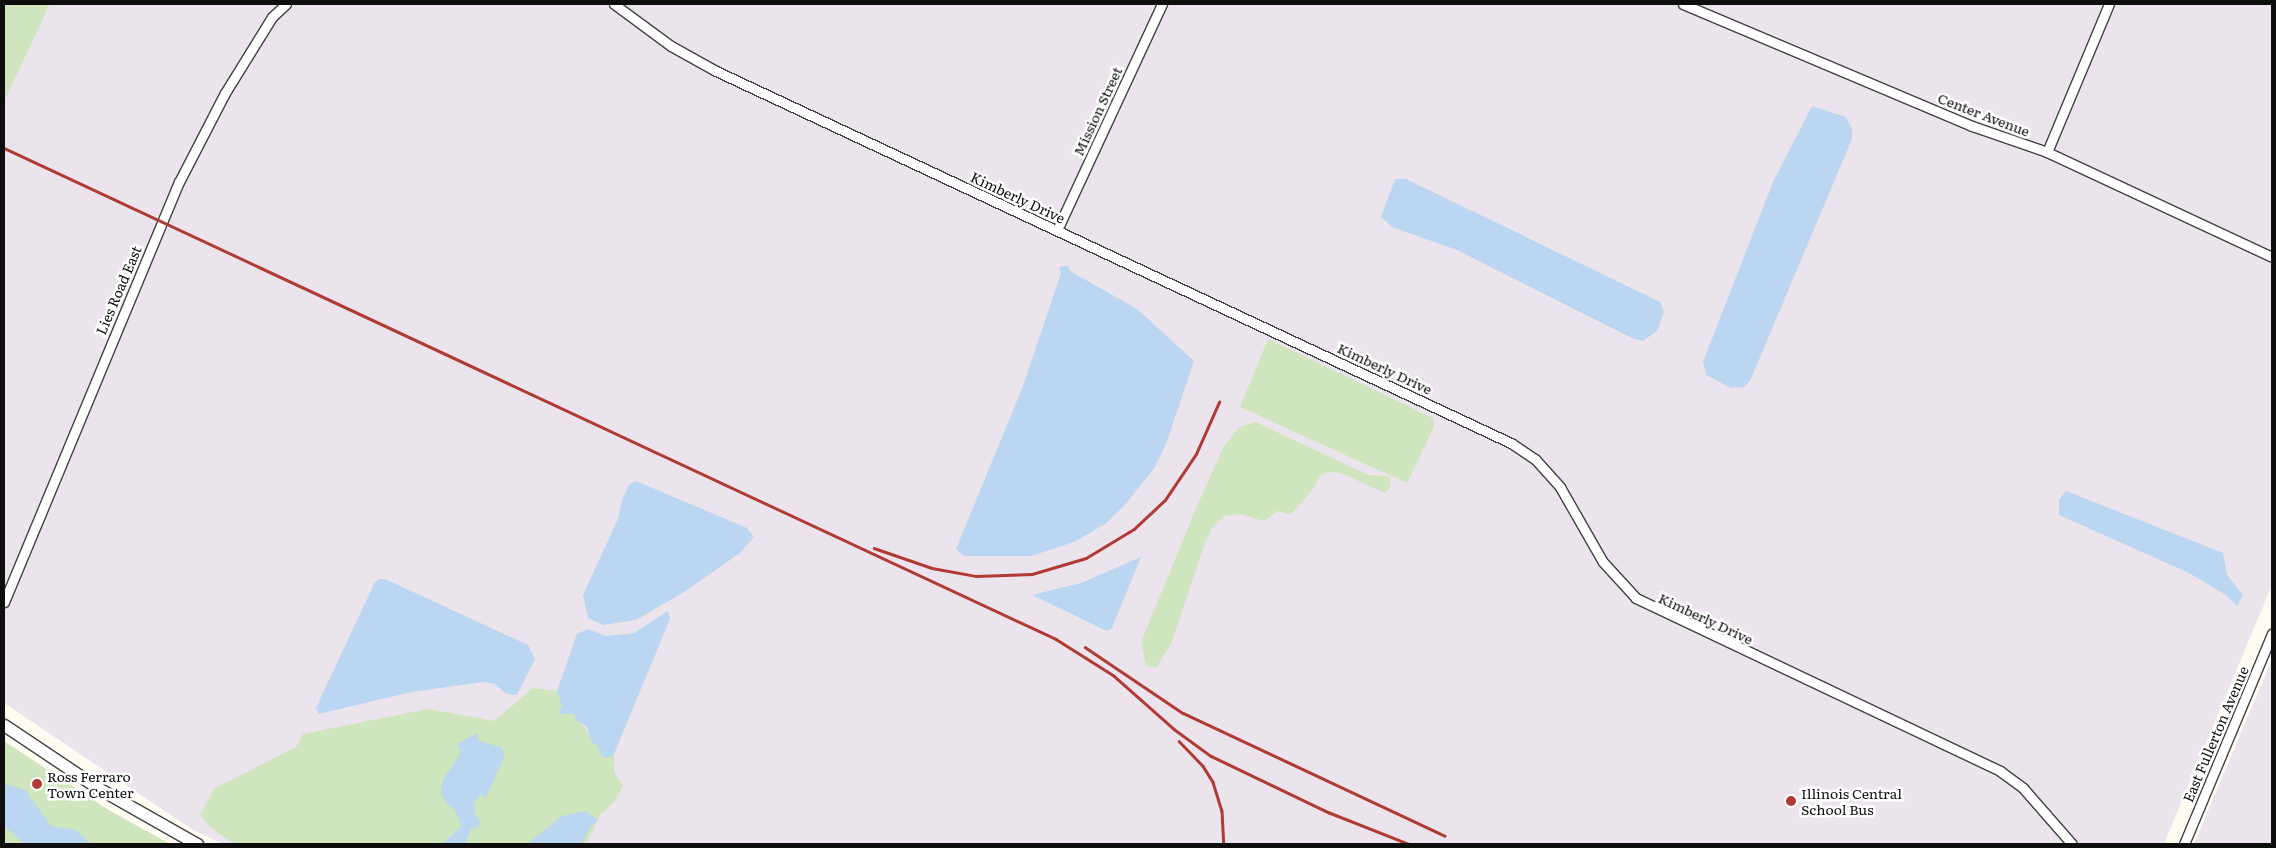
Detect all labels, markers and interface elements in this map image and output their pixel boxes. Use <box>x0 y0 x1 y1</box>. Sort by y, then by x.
street label: Mission Street <box>1069 64 1125 158</box>
street label: Center Avenue <box>1936 89 2032 139</box>
street label: Kimberly Drive <box>968 168 1068 226</box>
street label: Lies Road East <box>92 243 144 337</box>
street label: Kimberly Drive <box>1335 339 1435 397</box>
street label: Kimberly Drive <box>1656 589 1756 647</box>
street label: East Fullerton Avenue <box>2179 664 2251 804</box>
place label: Ross Ferraro Town Center <box>47 768 134 800</box>
marker: Ross Ferraro Town Center <box>31 778 43 790</box>
place label: Illinois Central School Bus <box>1801 785 1902 818</box>
marker: Illinois Central School Bus <box>1785 795 1797 807</box>

